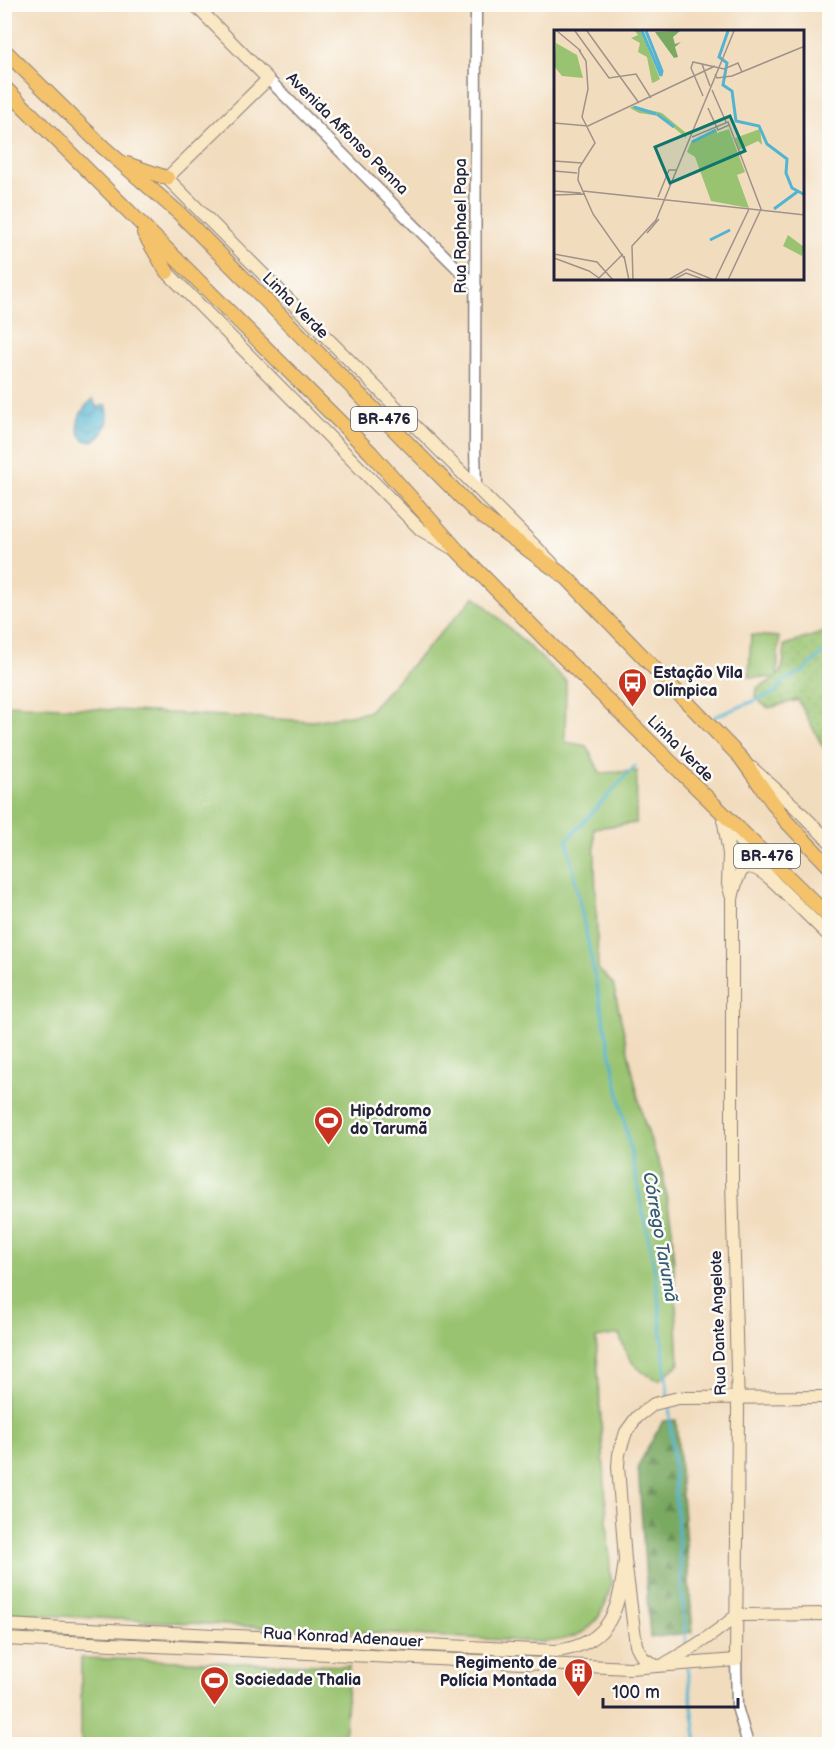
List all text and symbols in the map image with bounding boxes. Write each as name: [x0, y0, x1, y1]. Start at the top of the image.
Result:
inset map: [554, 30, 804, 280]
street label: Avenida Affonso Penna: [282, 69, 412, 199]
street label: Rua Raphael Papa: [452, 158, 471, 294]
street label: Linha Verde: [258, 269, 332, 343]
road number: BR-476: [351, 407, 417, 431]
place label: Estação Vila Olímpica: [653, 664, 743, 701]
bus stop icon: Estação Vila Olímpica: [616, 666, 648, 708]
street label: Linha Verde: [643, 712, 717, 786]
road number: BR-476: [734, 844, 800, 868]
place label: Hipódromo do Tarumã: [350, 1102, 431, 1139]
sports icon: Hipódromo do Tarumã: [313, 1104, 345, 1146]
water label: Córrego Tarumã: [638, 1170, 682, 1305]
street label: Rua Dante Angelote: [707, 1250, 731, 1396]
street label: Rua Konrad Adenauer: [262, 1624, 424, 1652]
place label: Regimento de Polícia Montada: [440, 1654, 557, 1691]
building icon: Regimento de Polícia Montada: [562, 1656, 594, 1698]
sports icon: Sociedade Thalia: [198, 1664, 230, 1706]
place label: Sociedade Thalia: [235, 1671, 361, 1690]
scale bar: [603, 1671, 738, 1709]
text: 100 m: [612, 1682, 660, 1703]

